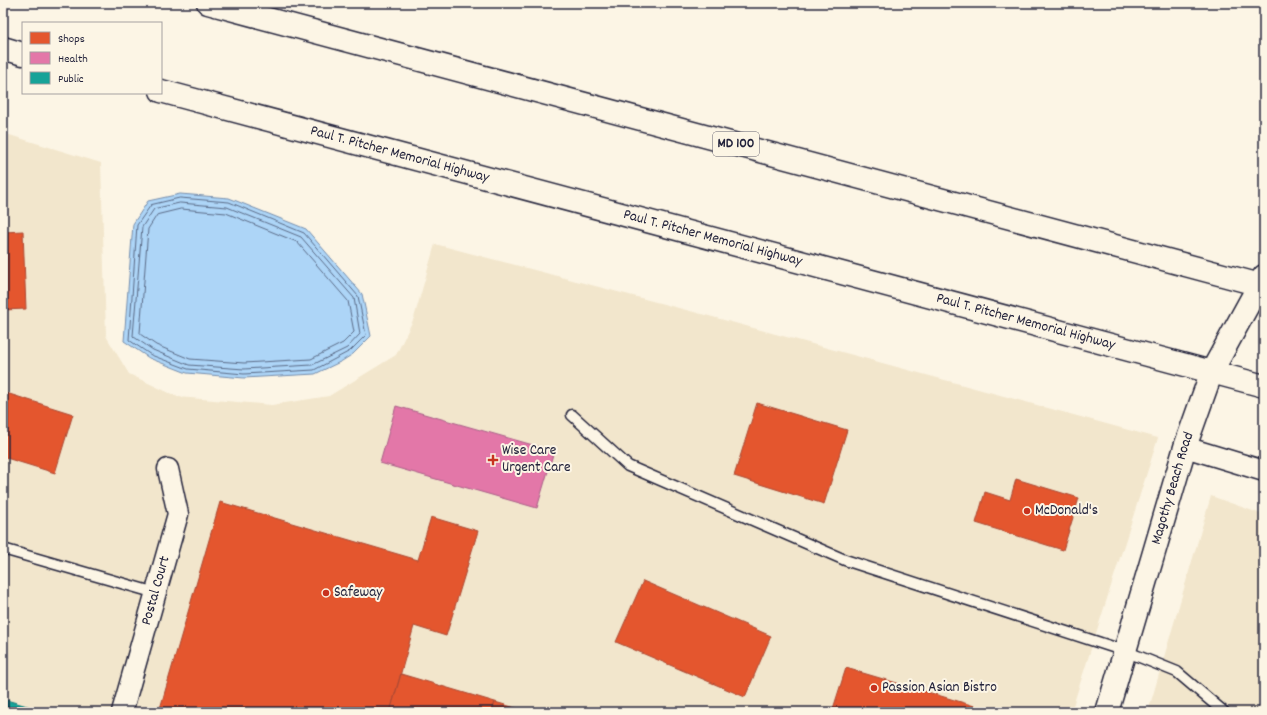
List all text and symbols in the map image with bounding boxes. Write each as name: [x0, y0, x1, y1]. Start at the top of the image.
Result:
legend: [22, 22, 162, 94]
text: Shops: [58, 31, 85, 48]
text: Health: [58, 51, 88, 68]
text: Public: [58, 71, 84, 88]
street label: Paul T. Pitcher Memorial Highway: [308, 120, 492, 190]
road number: MD 100: [713, 132, 759, 156]
street label: Paul T. Pitcher Memorial Highway: [621, 204, 805, 273]
street label: Paul T. Pitcher Memorial Highway: [934, 288, 1118, 357]
street label: Magothy Beach Road: [1146, 429, 1200, 547]
place label: Wise Care Urgent Care: [502, 440, 571, 479]
marker: Wise Care Urgent Care: [487, 454, 499, 466]
place label: McDonald's: [1035, 500, 1098, 522]
marker: McDonald's: [1022, 506, 1032, 516]
street label: Postal Court: [136, 553, 177, 628]
place label: Safeway: [334, 582, 383, 604]
marker: Safeway: [321, 588, 331, 598]
place label: Passion Asian Bistro: [882, 677, 997, 699]
marker: Passion Asian Bistro: [869, 683, 879, 693]

